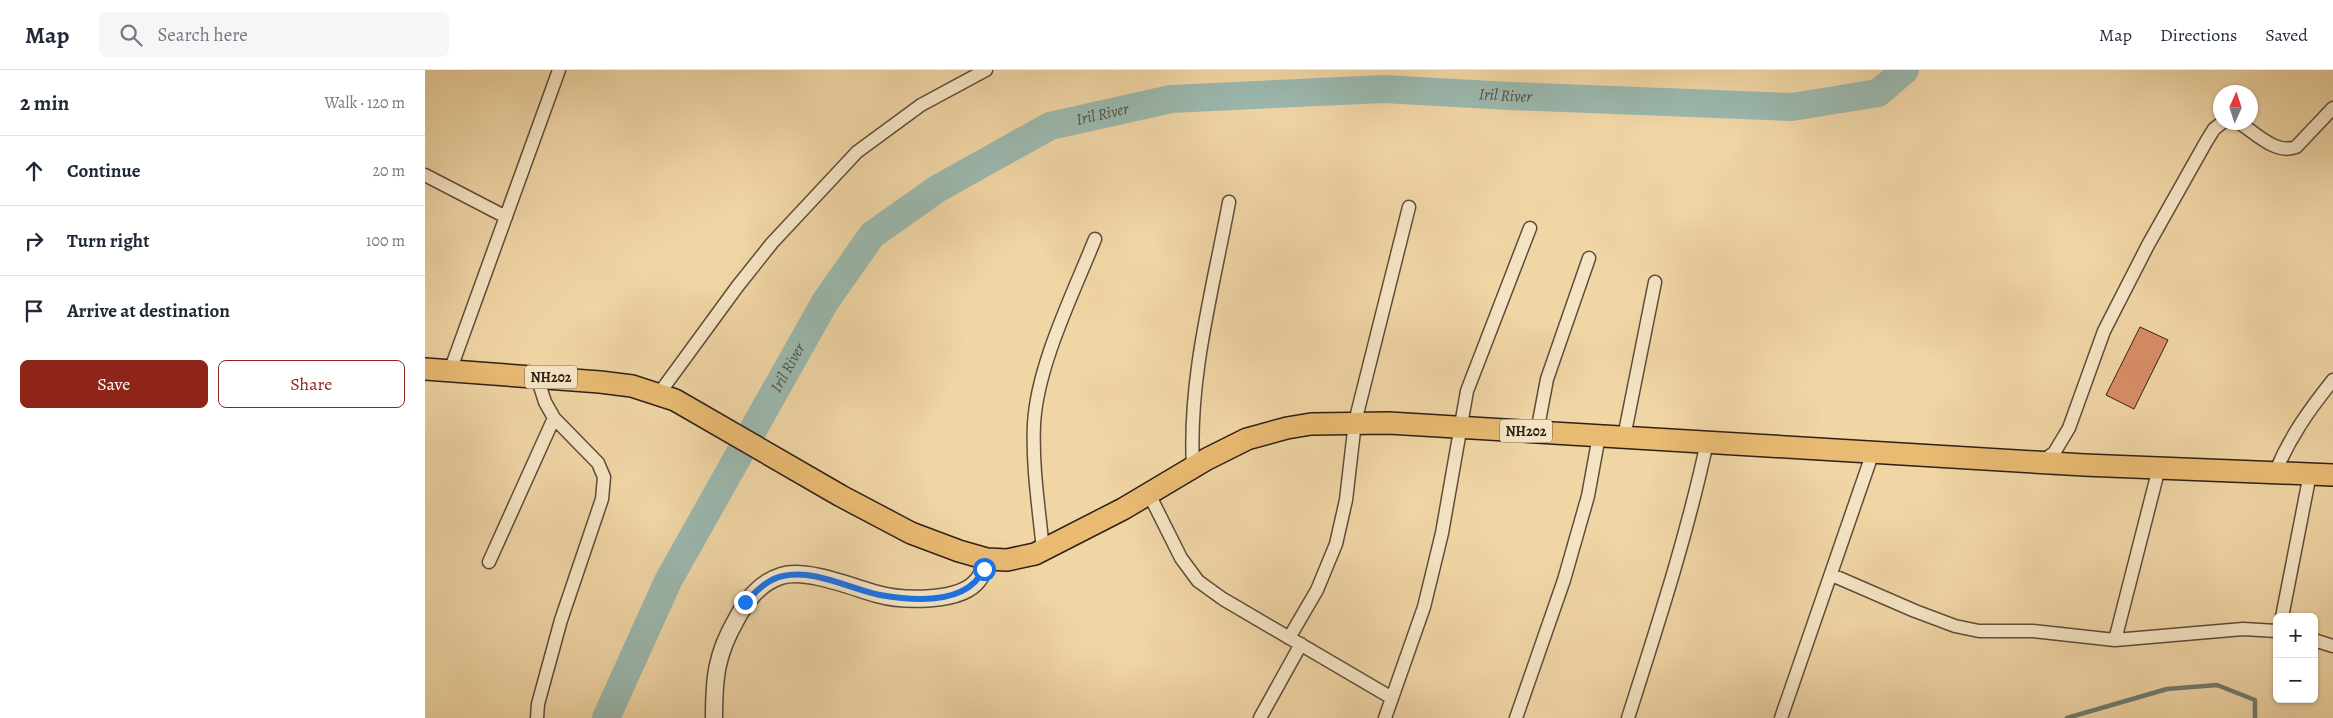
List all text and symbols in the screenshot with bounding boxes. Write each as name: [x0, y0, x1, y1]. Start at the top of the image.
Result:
search box: [99, 12, 449, 57]
text: Map: [25, 19, 69, 51]
icon: search: [117, 21, 145, 49]
text: Search here: [157, 22, 248, 48]
text: Map: [2099, 23, 2132, 47]
text: Directions: [2160, 23, 2237, 47]
text: Saved: [2265, 23, 2308, 47]
water label: Iril River: [1478, 83, 1533, 108]
north arrow: [2213, 85, 2258, 130]
text: 2 min: [20, 89, 69, 117]
text: Walk · 120 m: [324, 92, 405, 114]
water label: Iril River: [1074, 98, 1131, 131]
icon: ahead: [20, 157, 48, 185]
text: Continue: [67, 158, 141, 184]
text: 20 m: [372, 160, 405, 182]
icon: right: [20, 227, 48, 255]
text: Turn right: [67, 228, 149, 254]
text: 100 m: [366, 230, 405, 252]
icon: arrive: [20, 297, 48, 325]
text: Arrive at destination: [67, 298, 230, 324]
water label: Iril River: [765, 339, 811, 396]
button: Save: [20, 360, 208, 408]
button: Share: [218, 360, 405, 408]
road number: NH202: [525, 366, 577, 388]
road number: NH202: [1500, 420, 1552, 442]
route start: [973, 558, 996, 581]
route end: [734, 591, 757, 614]
map controls: [2273, 613, 2318, 703]
button: +: [2273, 613, 2318, 658]
button: −: [2273, 658, 2318, 703]

